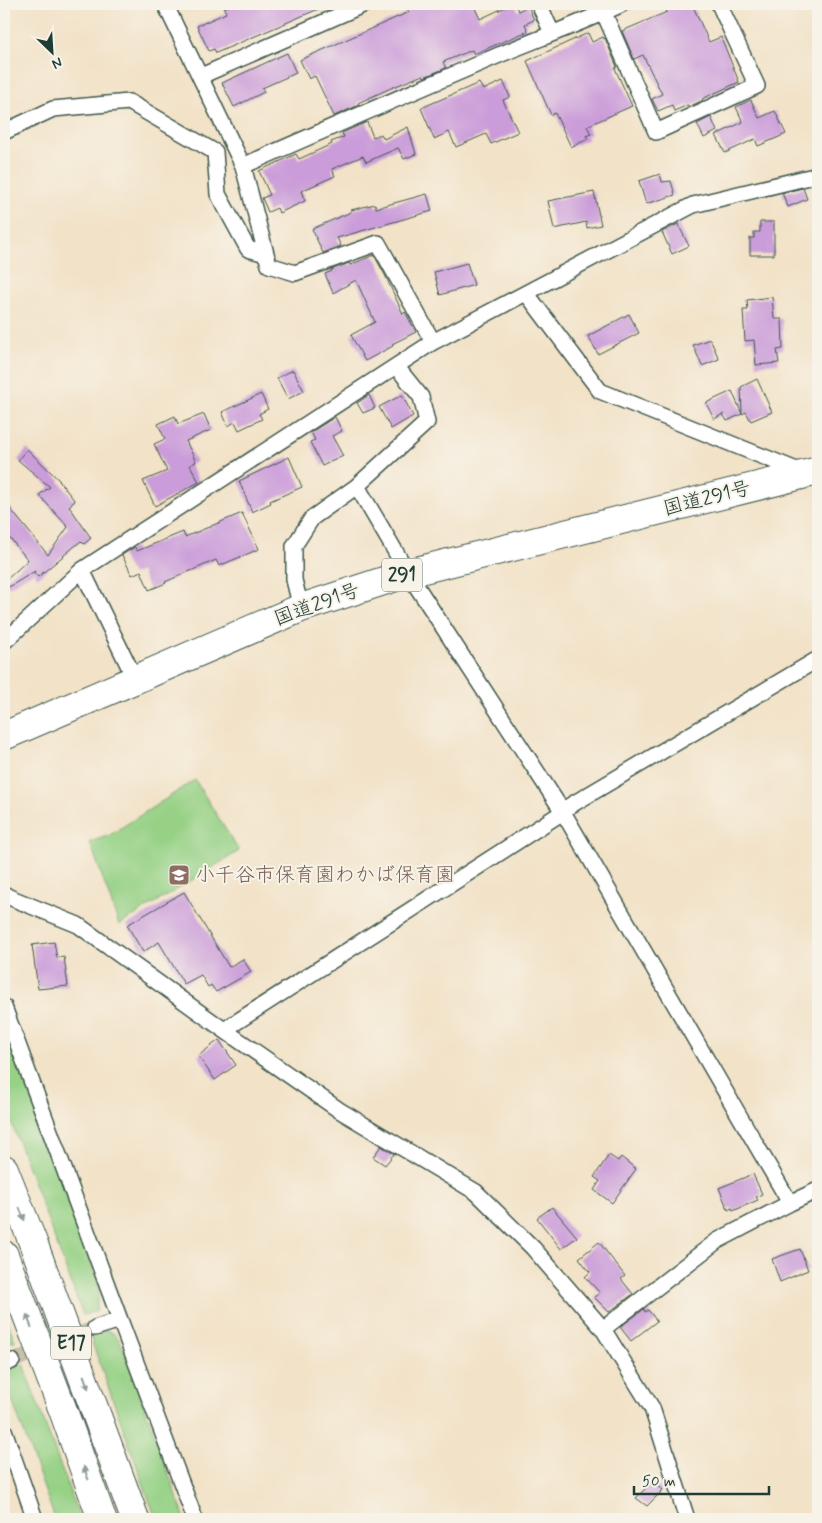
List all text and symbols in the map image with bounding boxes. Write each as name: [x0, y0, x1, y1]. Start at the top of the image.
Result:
north arrow: [28, 28, 78, 78]
text: N: [49, 53, 65, 73]
street label: 国道291号: [660, 475, 754, 523]
road number: 291: [382, 558, 422, 592]
street label: 国道291号: [270, 577, 364, 633]
place label: 小千谷市保育園わかば保育園: [195, 862, 455, 889]
school or university icon: 小千谷市保育園わかば保育園: [167, 863, 191, 887]
one-way arrow: [18, 1207, 26, 1222]
one-way arrow: [25, 1313, 33, 1328]
road number: E17: [51, 1326, 91, 1360]
one-way arrow: [82, 1375, 90, 1389]
scale bar: [634, 1463, 770, 1495]
one-way arrow: [82, 1466, 89, 1481]
text: 50 m: [642, 1472, 676, 1492]

